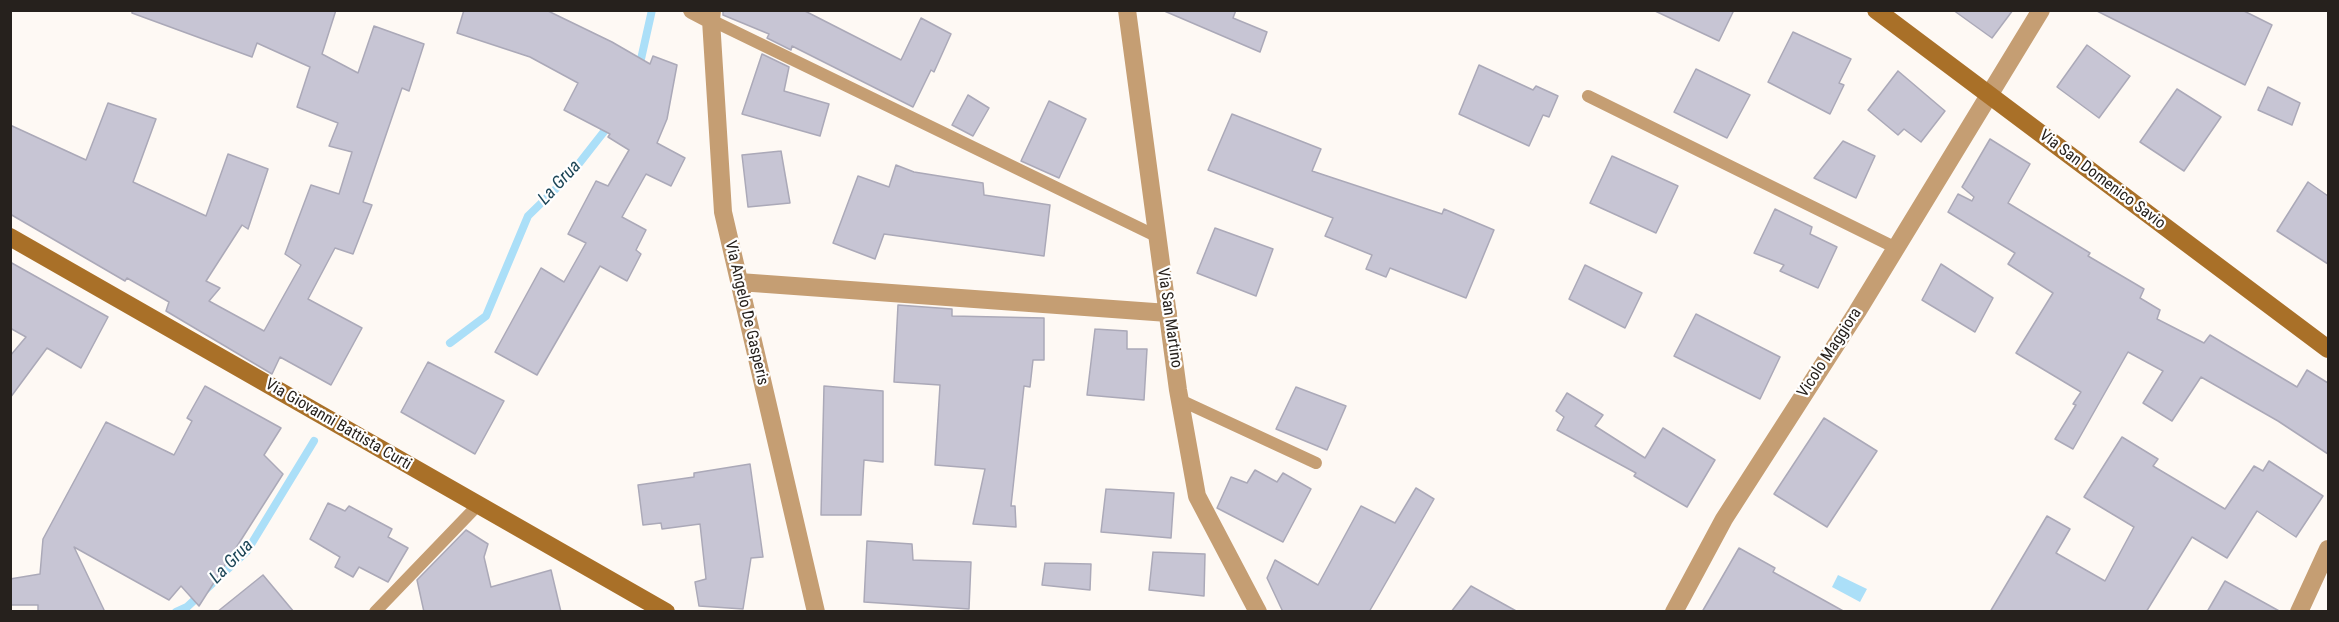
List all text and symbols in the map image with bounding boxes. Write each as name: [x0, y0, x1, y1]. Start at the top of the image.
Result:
street label: Via San Domenico Savio: [2035, 126, 2169, 234]
water label: La Grua: [534, 156, 586, 210]
street label: Via Angelo De Gasperis: [720, 239, 772, 387]
street label: Via San Martino: [1152, 267, 1186, 369]
street label: Vicolo Maggiora: [1794, 305, 1866, 401]
street label: Via Giovanni Battista Curti: [261, 375, 415, 475]
water label: La Grua: [206, 535, 258, 589]

